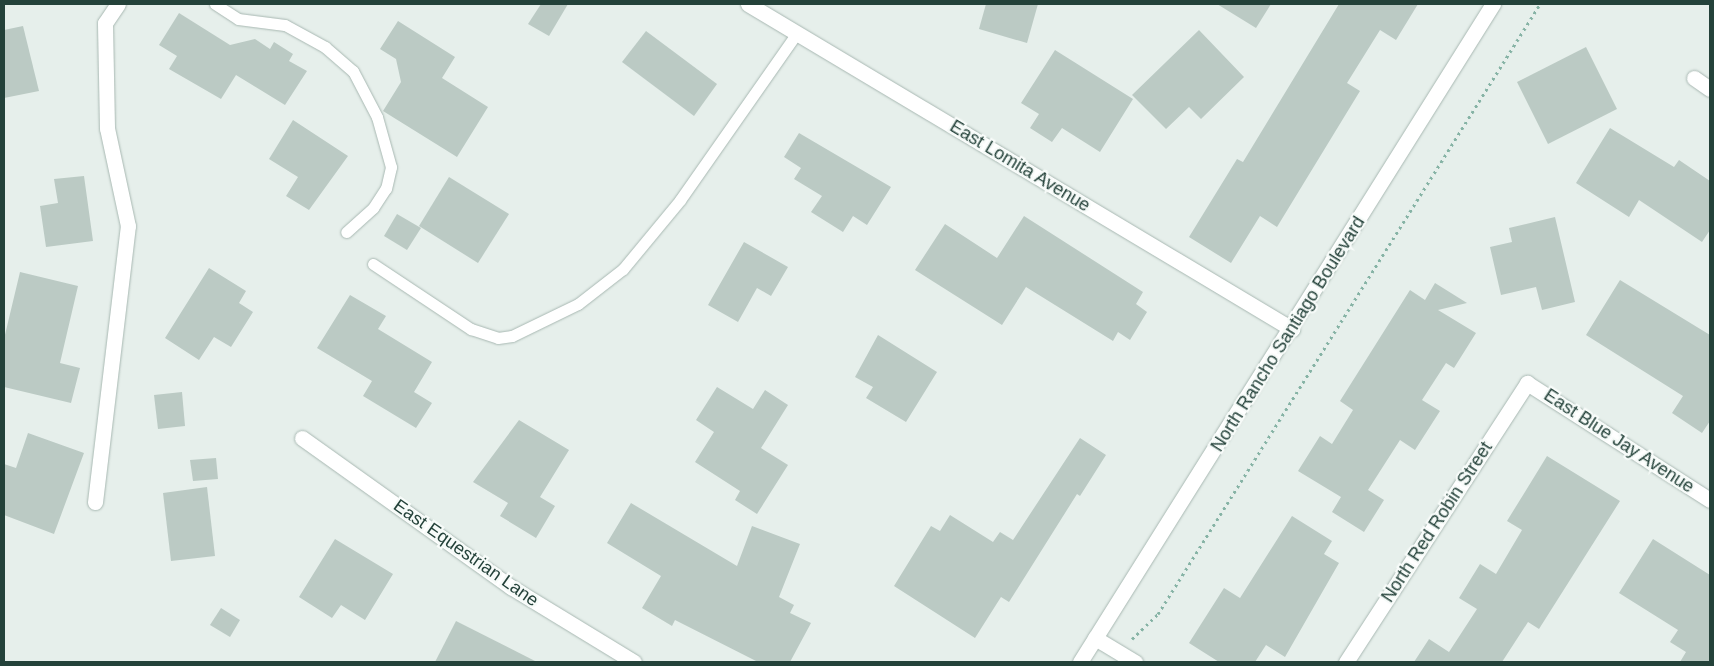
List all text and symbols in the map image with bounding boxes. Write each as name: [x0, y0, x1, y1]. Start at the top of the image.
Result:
street label: East Lomita Avenue: [946, 115, 1094, 217]
street label: North Rancho Santiago Boulevard: [1206, 212, 1370, 456]
street label: East Blue Jay Avenue: [1539, 384, 1699, 498]
street label: North Red Robin Street: [1377, 438, 1497, 606]
street label: East Equestrian Lane: [389, 495, 543, 611]

